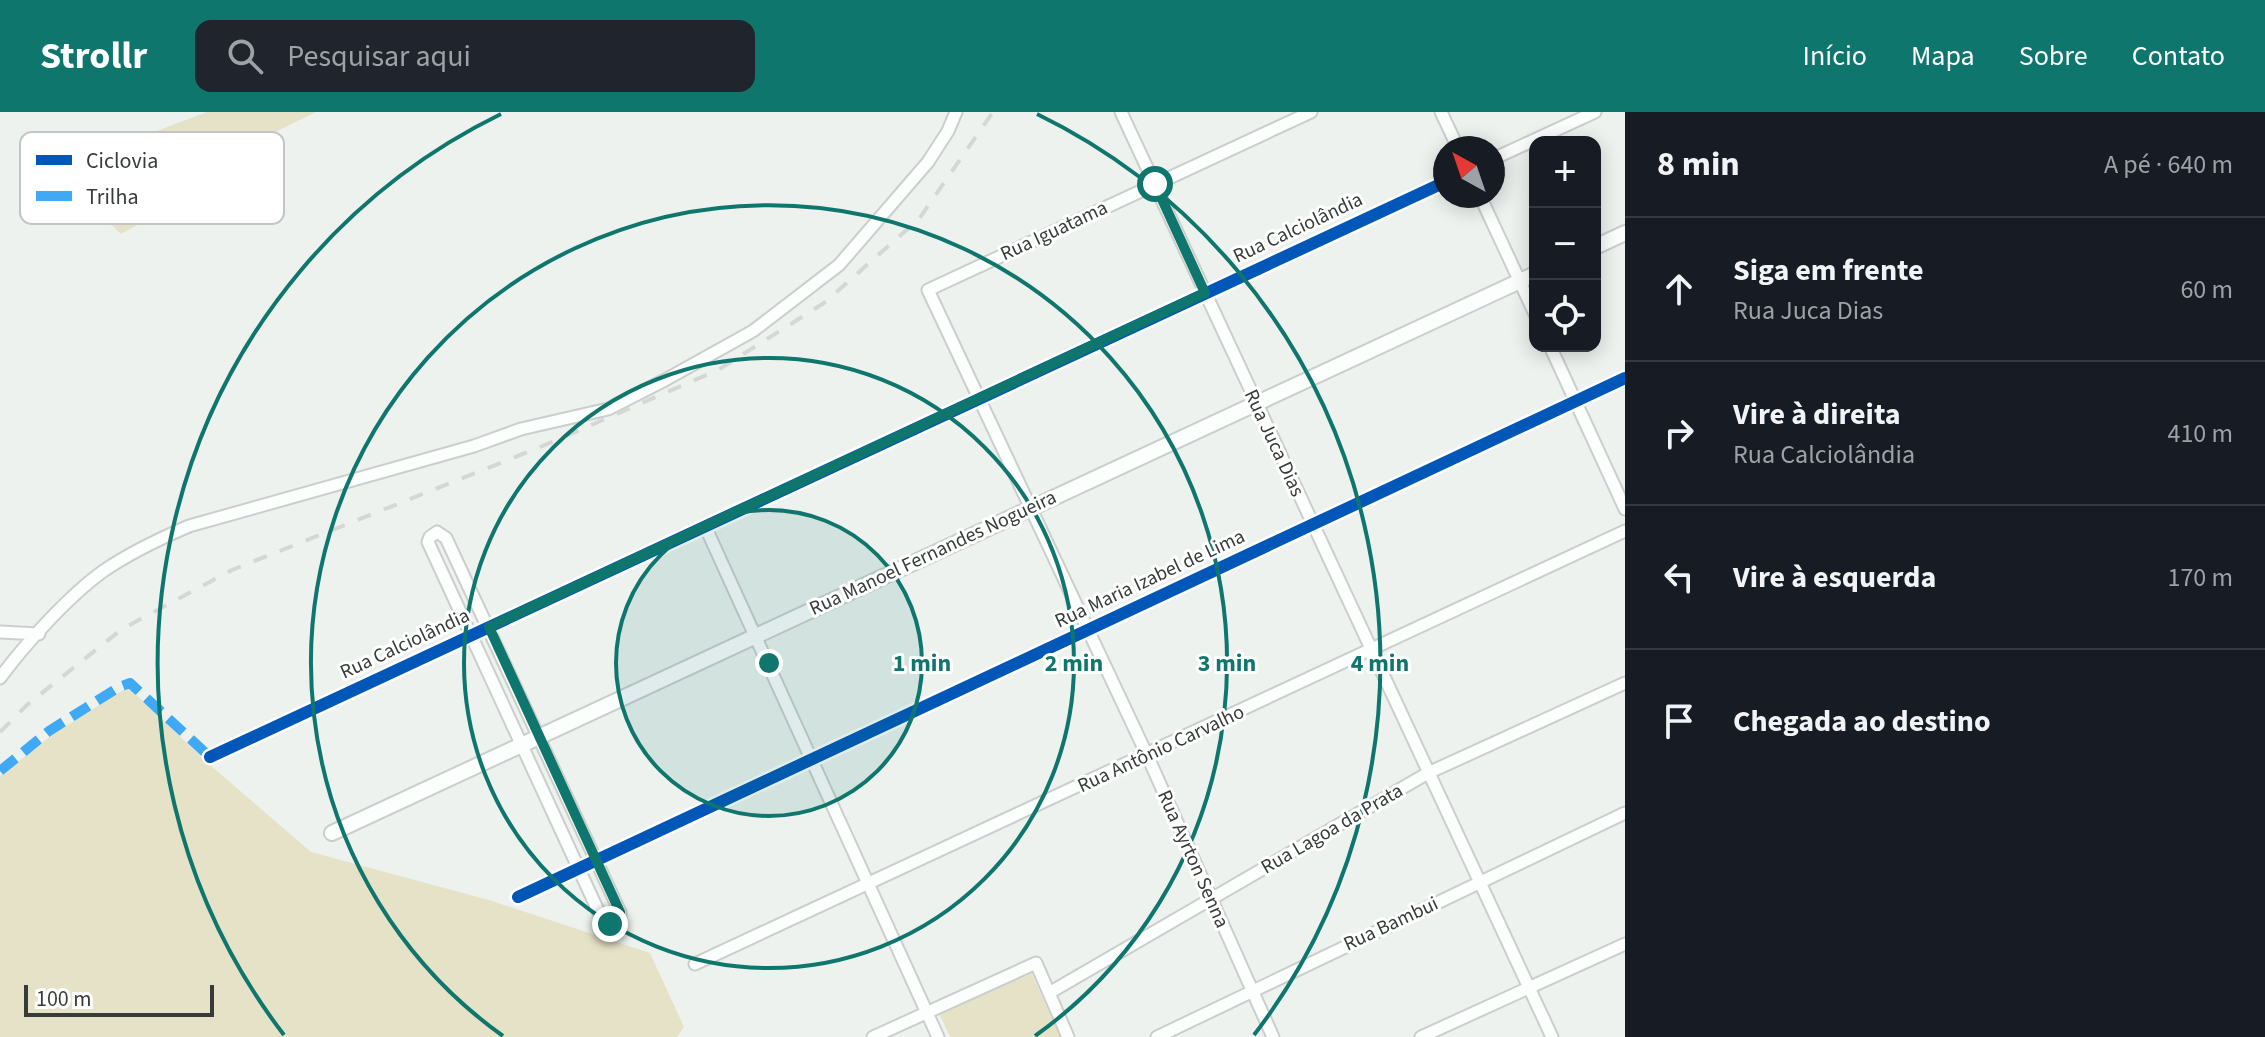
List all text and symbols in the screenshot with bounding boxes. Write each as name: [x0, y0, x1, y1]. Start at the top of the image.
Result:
search box: [195, 20, 755, 92]
text: Strollr: [40, 29, 147, 83]
icon: search: [223, 34, 267, 78]
text: Pesquisar aqui: [287, 35, 471, 78]
text: Início: [1803, 36, 1867, 76]
text: Mapa: [1911, 36, 1975, 76]
text: Sobre: [2019, 36, 2088, 76]
text: Contato: [2132, 36, 2225, 76]
legend: [20, 132, 284, 224]
north arrow: [1433, 136, 1505, 208]
map controls: [1529, 136, 1601, 352]
button: +: [1529, 136, 1601, 208]
text: 8 min: [1657, 140, 1740, 189]
text: Ciclovia: [86, 145, 158, 177]
text: A pé · 640 m: [2104, 146, 2233, 183]
route start: [1137, 166, 1173, 202]
text: Trilha: [86, 181, 139, 213]
street label: Rua Calciolândia: [1229, 186, 1367, 270]
street label: Rua Iguatama: [996, 194, 1112, 268]
button: −: [1529, 208, 1601, 280]
text: Siga em frente: [1733, 249, 1924, 292]
icon: ahead: [1657, 267, 1701, 311]
text: 60 m: [2180, 271, 2233, 308]
button: locate: [1529, 280, 1601, 352]
text: Rua Juca Dias: [1733, 292, 1883, 329]
street label: Rua Juca Dias: [1237, 385, 1311, 501]
text: Vire à direita: [1733, 393, 1901, 436]
icon: right: [1657, 411, 1701, 455]
text: 410 m: [2167, 415, 2233, 452]
text: Rua Calciolândia: [1733, 436, 1915, 473]
street label: Rua Manoel Fernandes Nogueira: [805, 483, 1061, 623]
street label: Rua Maria Izabel de Lima: [1050, 523, 1250, 635]
icon: left: [1657, 555, 1701, 599]
text: Vire à esquerda: [1733, 556, 1936, 599]
text: 170 m: [2167, 559, 2233, 596]
street label: Rua Calciolândia: [336, 602, 474, 686]
text: 1 min: [893, 646, 951, 681]
text: 2 min: [1045, 646, 1103, 681]
text: 3 min: [1198, 646, 1256, 681]
text: 4 min: [1351, 646, 1409, 681]
centre of rings: [755, 649, 783, 677]
street label: Rua Antônio Carvalho: [1073, 698, 1249, 800]
icon: arrive: [1657, 699, 1701, 743]
text: Chegada ao destino: [1733, 700, 1991, 743]
street label: Rua Lagoa da Prata: [1256, 777, 1408, 881]
street label: Rua Ayrton Senna: [1150, 786, 1236, 932]
street label: Rua Bambui: [1339, 890, 1443, 958]
route end: [592, 906, 628, 942]
scale bar: [24, 981, 214, 1017]
text: 100 m: [36, 983, 91, 1015]

